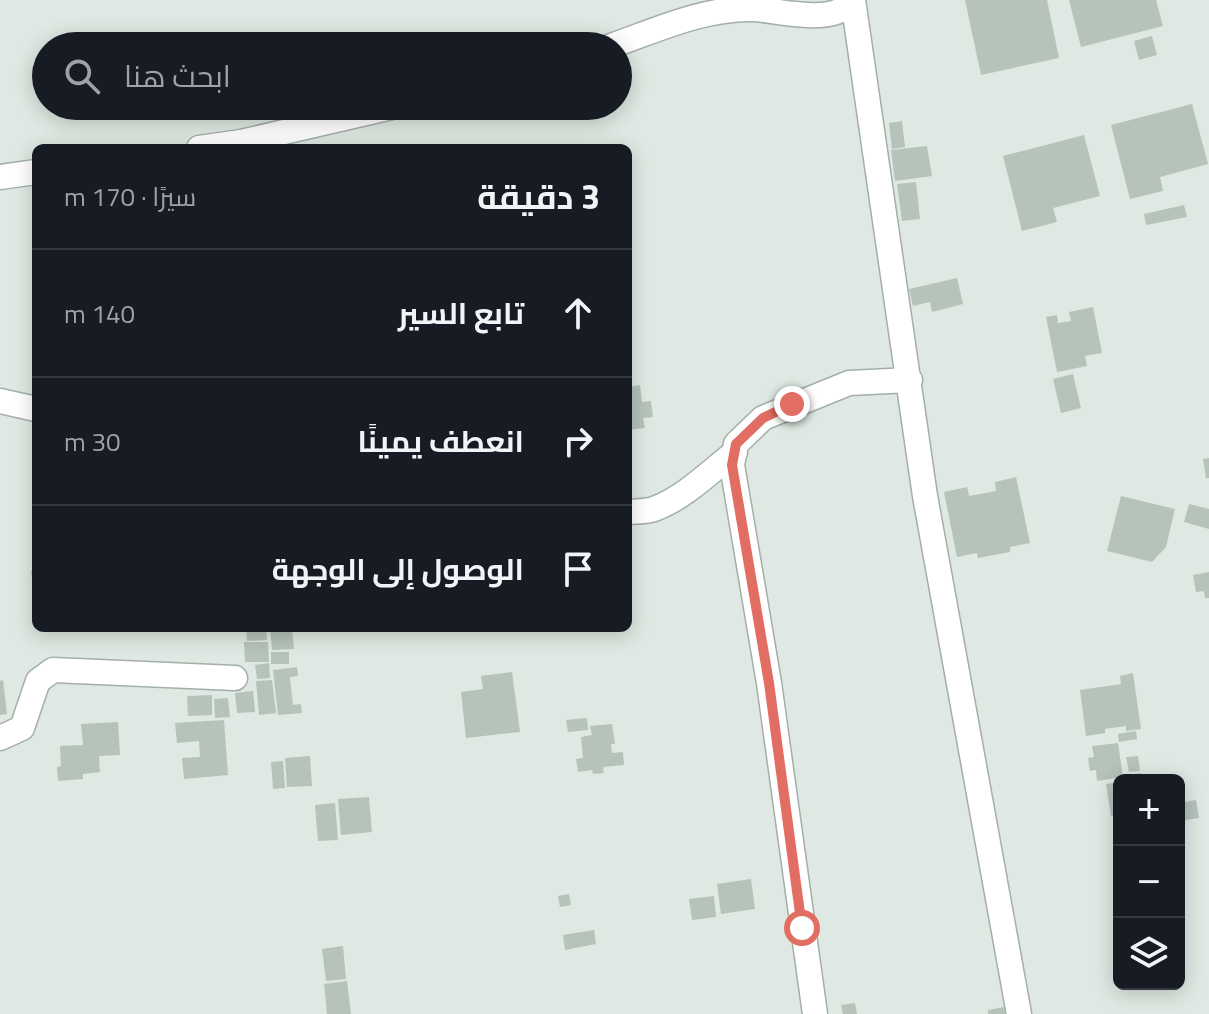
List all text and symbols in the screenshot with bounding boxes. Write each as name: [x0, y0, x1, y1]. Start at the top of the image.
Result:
search box: [32, 32, 632, 120]
text: ابحث هنا: [124, 53, 231, 99]
icon: search: [60, 54, 104, 98]
text: 3 دقيقة: [477, 170, 600, 222]
text: سيرًا · 170 m: [64, 177, 196, 216]
text: تابع السير: [398, 290, 524, 336]
icon: ahead: [556, 291, 600, 335]
text: 140 m: [64, 294, 135, 333]
route end: [774, 386, 810, 422]
text: انعطف يمينًا: [357, 418, 524, 464]
icon: right: [556, 419, 600, 463]
text: 30 m: [64, 422, 121, 461]
text: الوصول إلى الوجهة: [272, 546, 524, 592]
icon: arrive: [556, 547, 600, 591]
map controls: [1113, 774, 1185, 990]
button: +: [1113, 774, 1185, 846]
button: −: [1113, 846, 1185, 918]
route start: [784, 910, 820, 946]
button: layers: [1113, 918, 1185, 990]

